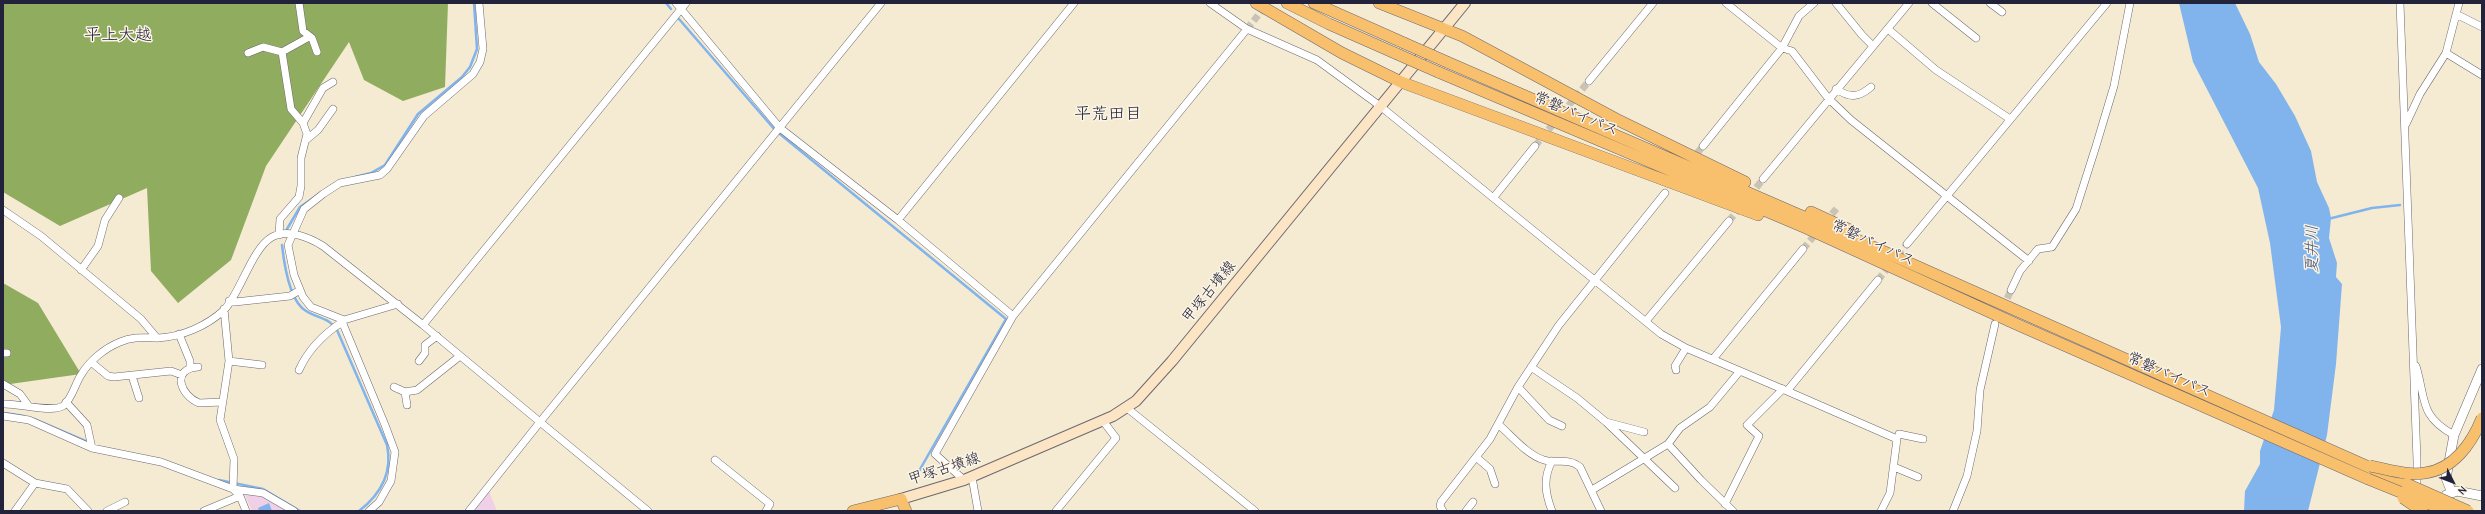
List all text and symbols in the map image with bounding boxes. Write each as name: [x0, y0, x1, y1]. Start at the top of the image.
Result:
district label: 平上大越: [84, 25, 152, 45]
street label: 常磐バイパス: [1531, 88, 1621, 140]
district label: 平荒田目: [1074, 104, 1142, 124]
street label: 常磐バイパス: [1828, 216, 1918, 270]
water label: 夏井川: [2302, 225, 2322, 273]
street label: 甲塚古墳線: [1178, 257, 1240, 327]
street label: 常磐バイパス: [2124, 348, 2214, 402]
street label: 甲塚古墳線: [906, 449, 982, 489]
north arrow: [2433, 462, 2473, 502]
text: N: [2455, 483, 2470, 497]

